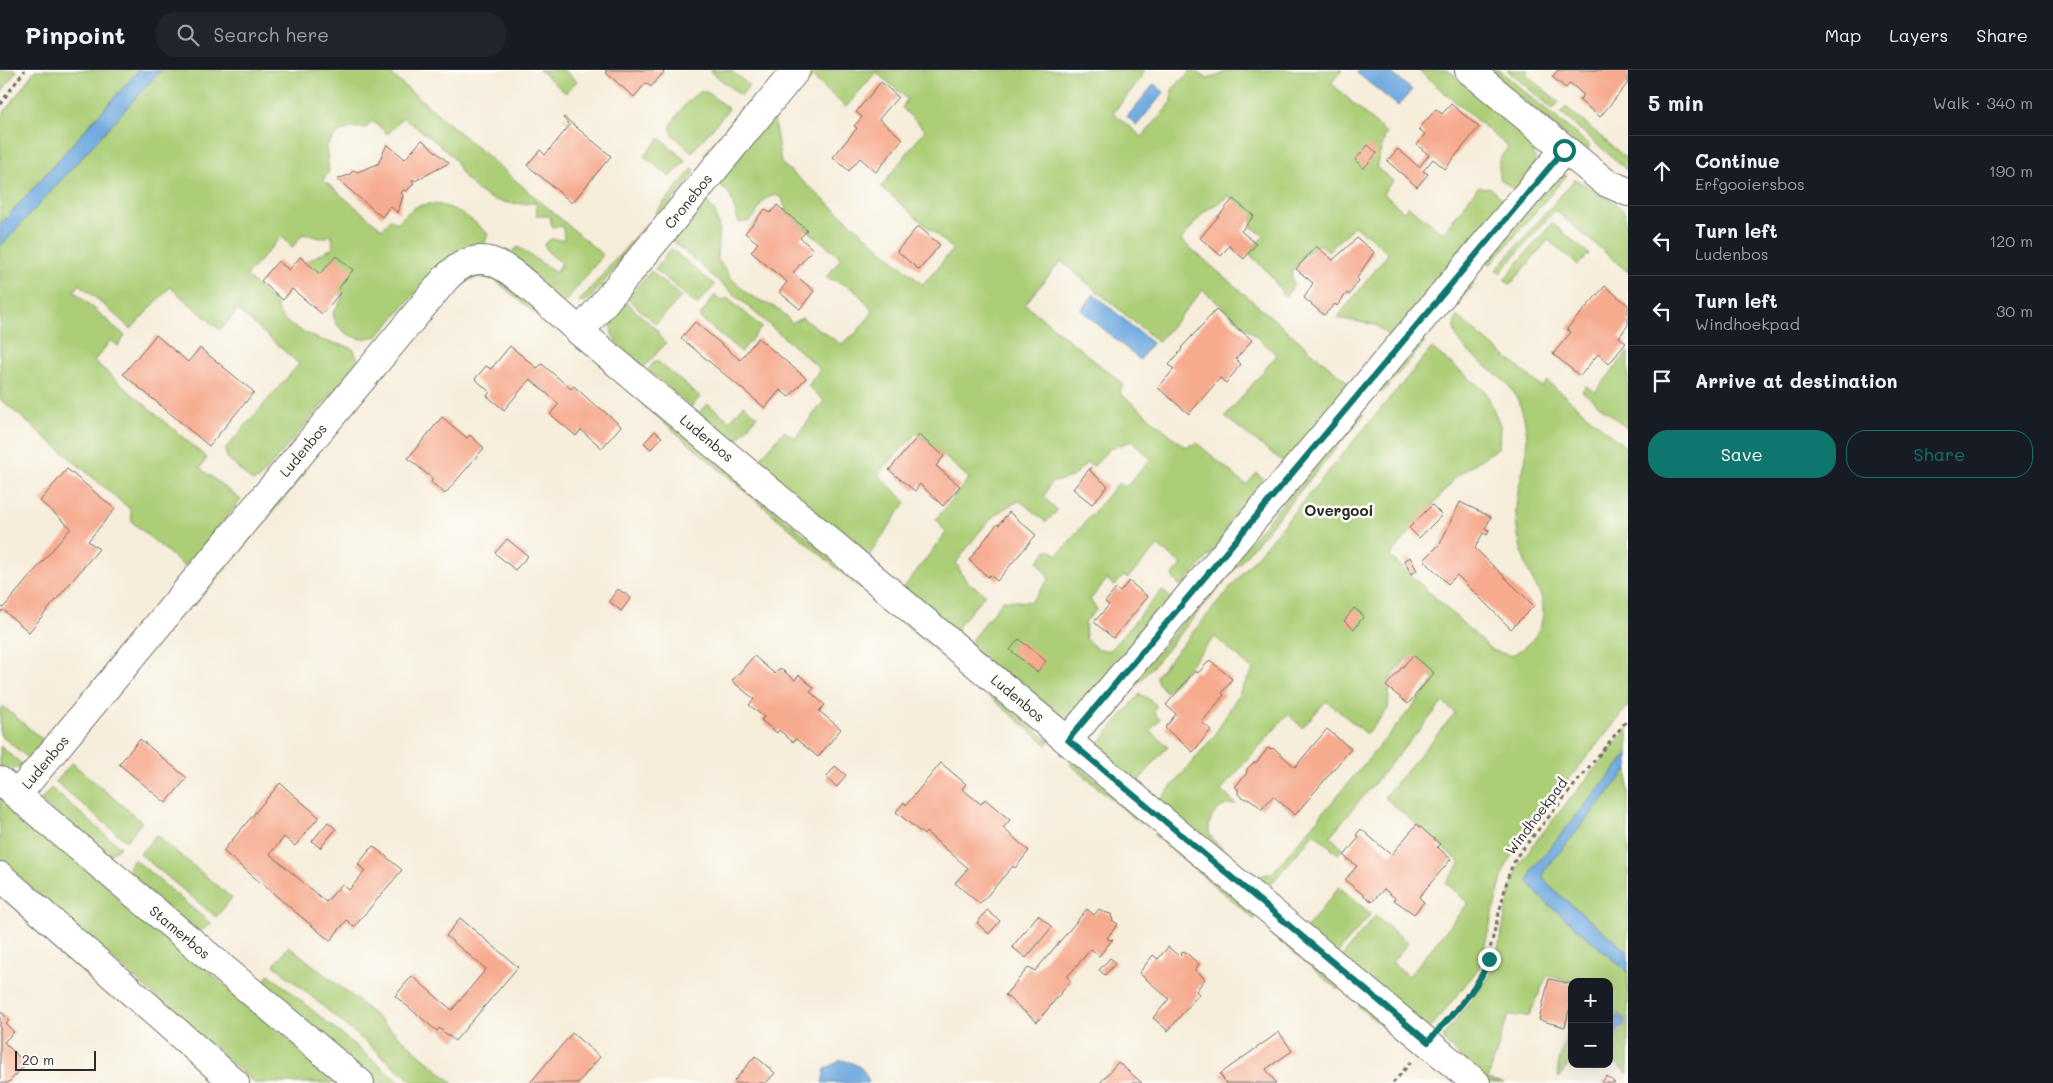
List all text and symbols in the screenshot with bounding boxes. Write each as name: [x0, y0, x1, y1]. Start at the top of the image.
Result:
search box: [156, 12, 506, 57]
text: Pinpoint: [25, 19, 126, 50]
icon: search: [174, 21, 202, 49]
text: Search here: [214, 22, 329, 47]
text: Map: [1825, 23, 1861, 47]
text: Layers: [1889, 23, 1948, 47]
text: Share: [1976, 23, 2028, 47]
text: 5 min: [1648, 89, 1704, 116]
text: Walk · 340 m: [1933, 92, 2033, 113]
route start: [1553, 139, 1576, 162]
text: Continue: [1695, 148, 1780, 173]
icon: ahead: [1648, 157, 1676, 185]
text: 190 m: [1989, 160, 2033, 181]
street label: Cronebos: [660, 169, 716, 233]
text: Erfgooiersbos: [1695, 173, 1805, 194]
text: Turn left: [1695, 218, 1778, 243]
icon: left: [1648, 227, 1676, 255]
text: 120 m: [1989, 230, 2033, 251]
text: Ludenbos: [1695, 243, 1769, 264]
text: Turn left: [1695, 288, 1778, 313]
icon: left: [1648, 297, 1676, 325]
text: 30 m: [1996, 300, 2033, 321]
text: Windhoekpad: [1695, 313, 1800, 334]
icon: arrive: [1648, 367, 1676, 395]
text: Arrive at destination: [1695, 368, 1898, 393]
street label: Ludenbos: [676, 410, 738, 466]
street label: Ludenbos: [275, 419, 331, 481]
button: Save: [1648, 430, 1836, 478]
button: Share: [1846, 430, 2033, 478]
district label: Overgooi: [1304, 500, 1374, 520]
street label: Ludenbos: [987, 670, 1049, 726]
street label: Ludenbos: [17, 731, 73, 793]
street label: Windhoekpad: [1501, 774, 1571, 858]
street label: Stamerbos: [146, 901, 214, 963]
route end: [1478, 948, 1501, 971]
map controls: [1568, 978, 1613, 1068]
button: +: [1568, 978, 1613, 1023]
button: −: [1568, 1023, 1613, 1068]
scale bar: [15, 1048, 96, 1071]
text: 20 m: [22, 1050, 54, 1069]

